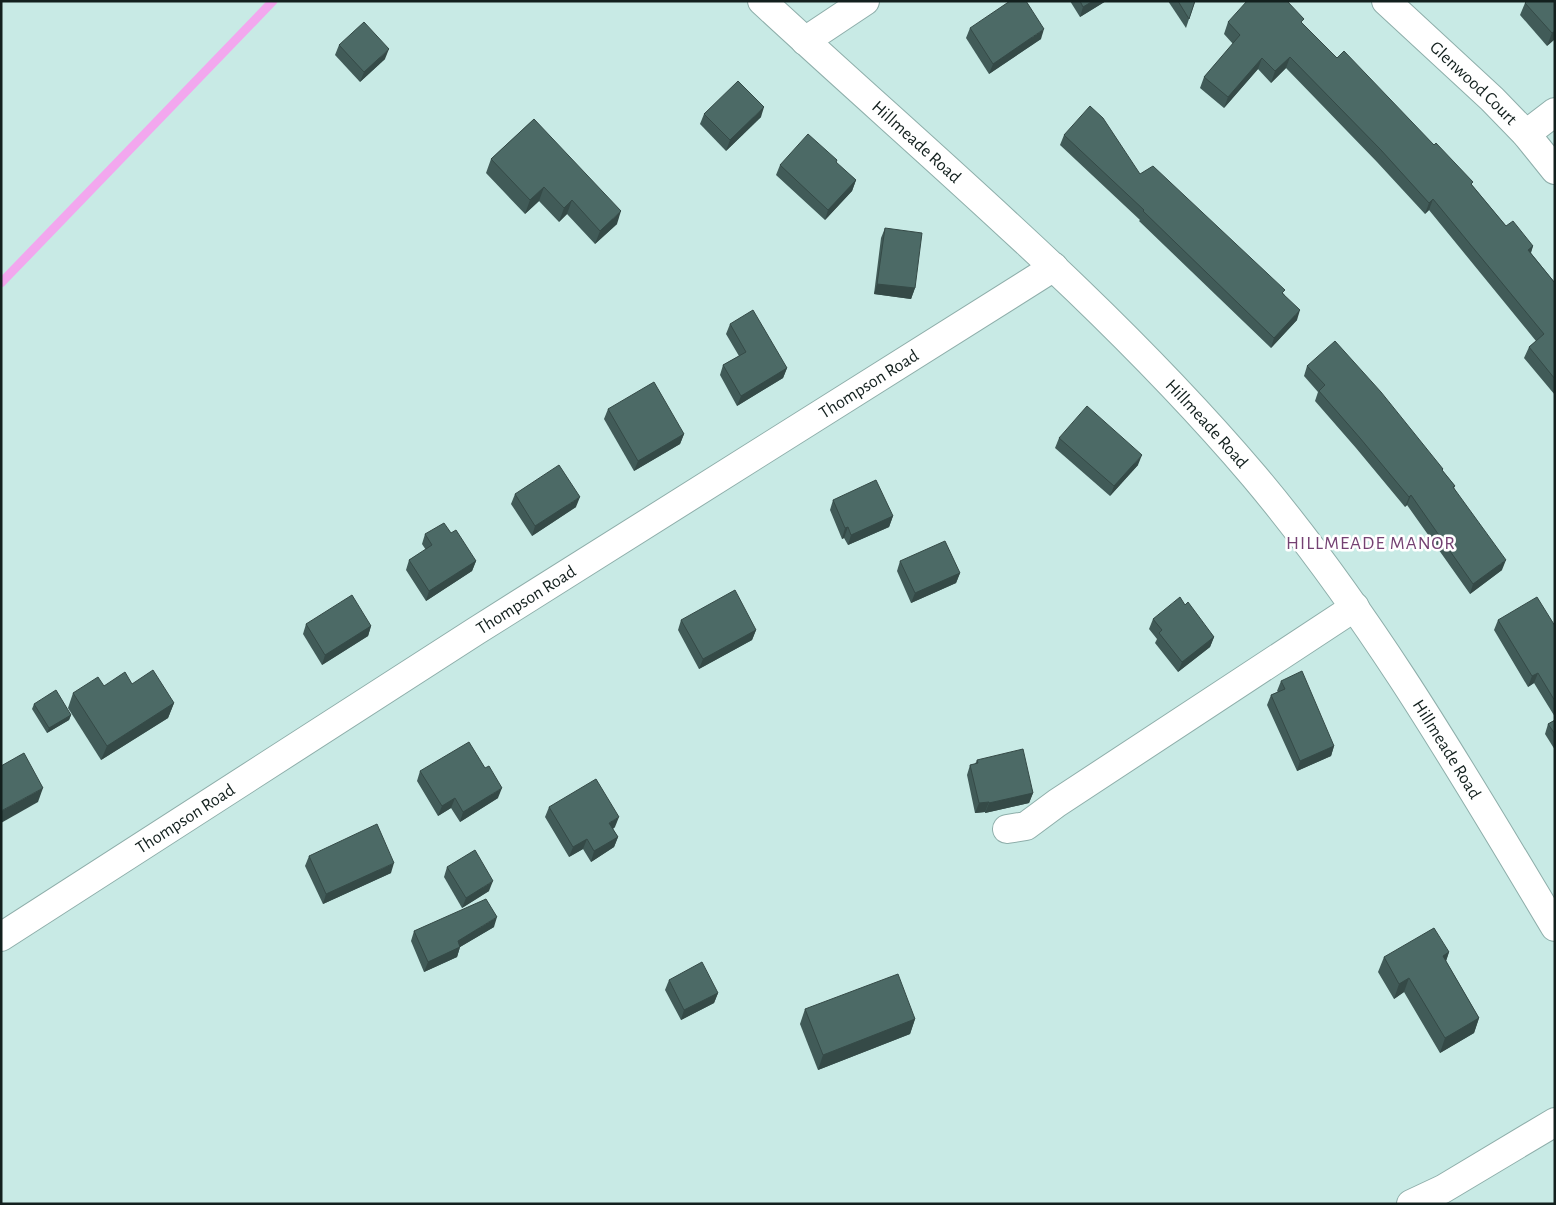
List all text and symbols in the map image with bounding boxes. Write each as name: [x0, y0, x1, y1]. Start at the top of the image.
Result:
street label: Glenwood Court: [1426, 38, 1520, 129]
street label: Hillmeade Road: [868, 98, 964, 187]
street label: Thompson Road: [816, 347, 922, 423]
street label: Hillmeade Road: [1162, 376, 1251, 472]
district label: HILLMEADE MANOR: [1286, 534, 1456, 553]
street label: Thompson Road: [474, 563, 579, 638]
street label: Hillmeade Road: [1409, 697, 1484, 802]
street label: Thompson Road: [133, 781, 238, 858]

